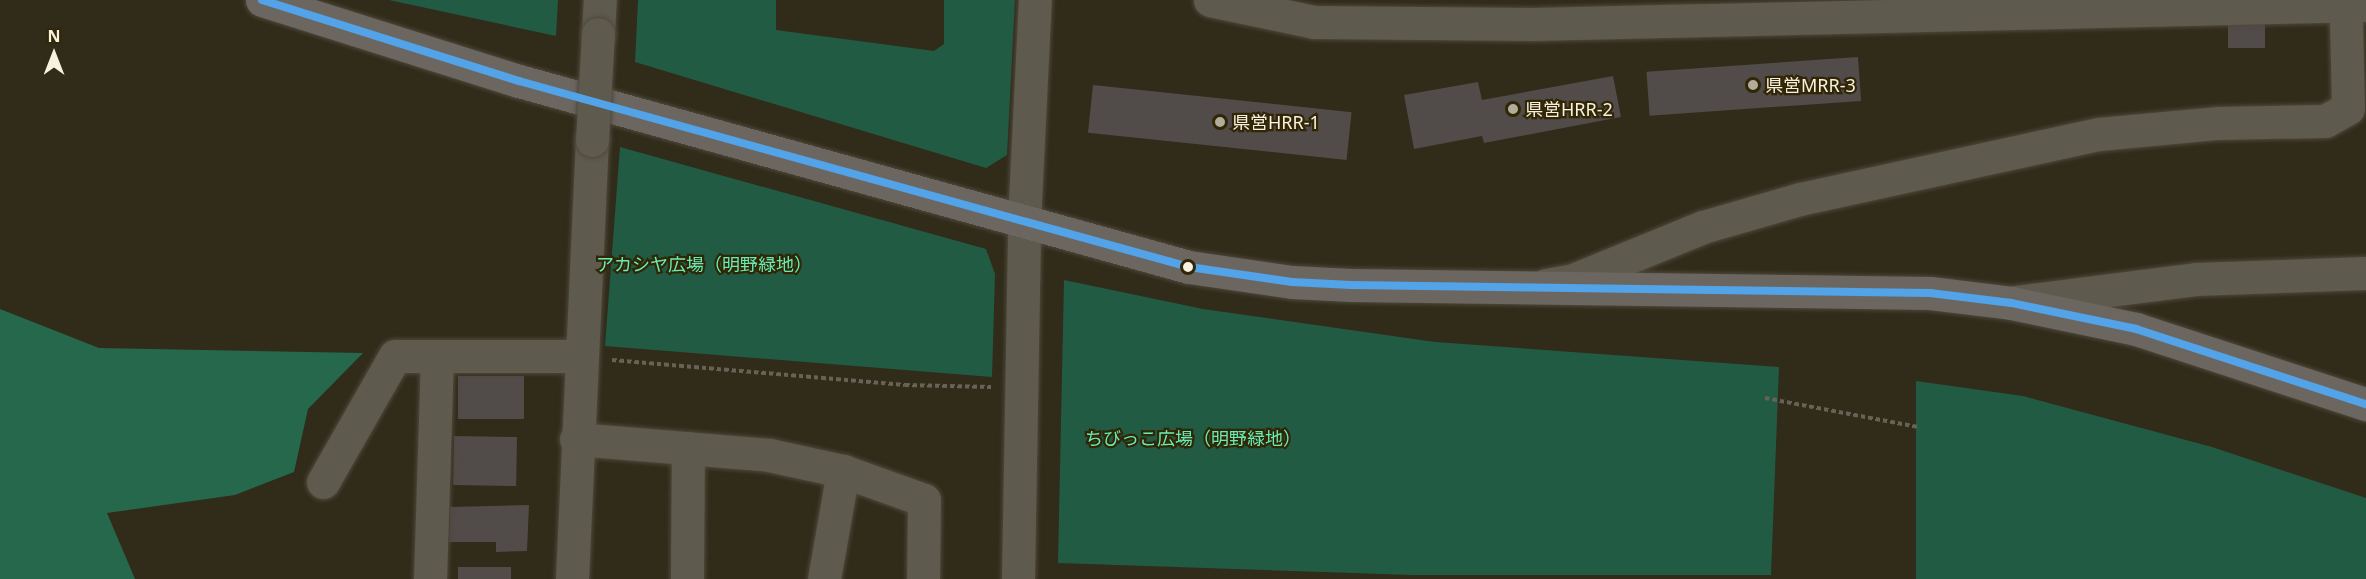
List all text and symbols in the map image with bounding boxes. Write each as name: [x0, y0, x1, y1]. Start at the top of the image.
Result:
north arrow: [24, 24, 84, 84]
text: N: [47, 25, 61, 47]
place label: 県営MRR-3: [1765, 74, 1856, 96]
marker: 県営MRR-3: [1746, 78, 1760, 92]
place label: 県営HRR-2: [1525, 98, 1613, 120]
marker: 県営HRR-2: [1506, 102, 1520, 116]
place label: 県営HRR-1: [1232, 111, 1320, 133]
marker: 県営HRR-1: [1213, 115, 1227, 129]
park label: アカシヤ広場（明野緑地）: [596, 253, 812, 275]
unlabelled marker: [1182, 261, 1194, 273]
park label: ちびっこ広場（明野緑地）: [1085, 427, 1301, 449]

